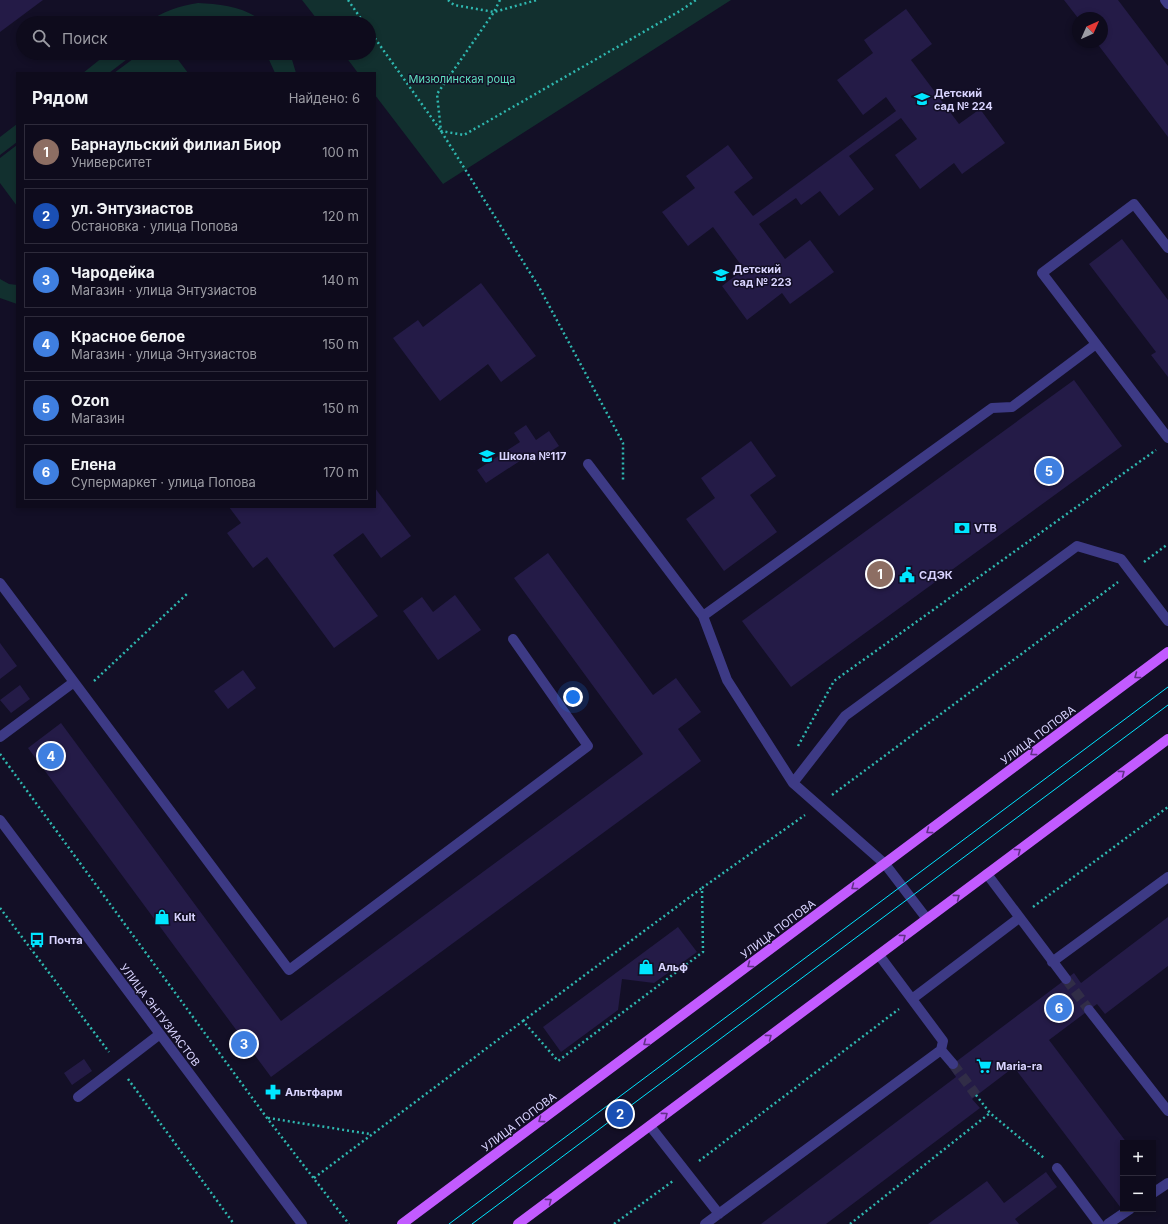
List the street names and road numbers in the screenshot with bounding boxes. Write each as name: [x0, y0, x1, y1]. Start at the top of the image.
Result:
street label: УЛИЦА ПОПОВА: [998, 702, 1078, 768]
street label: УЛИЦА ПОПОВА: [738, 896, 818, 962]
street label: УЛИЦА ЭНТУЗИАСТОВ: [117, 961, 203, 1069]
street label: УЛИЦА ПОПОВА: [479, 1089, 559, 1155]

